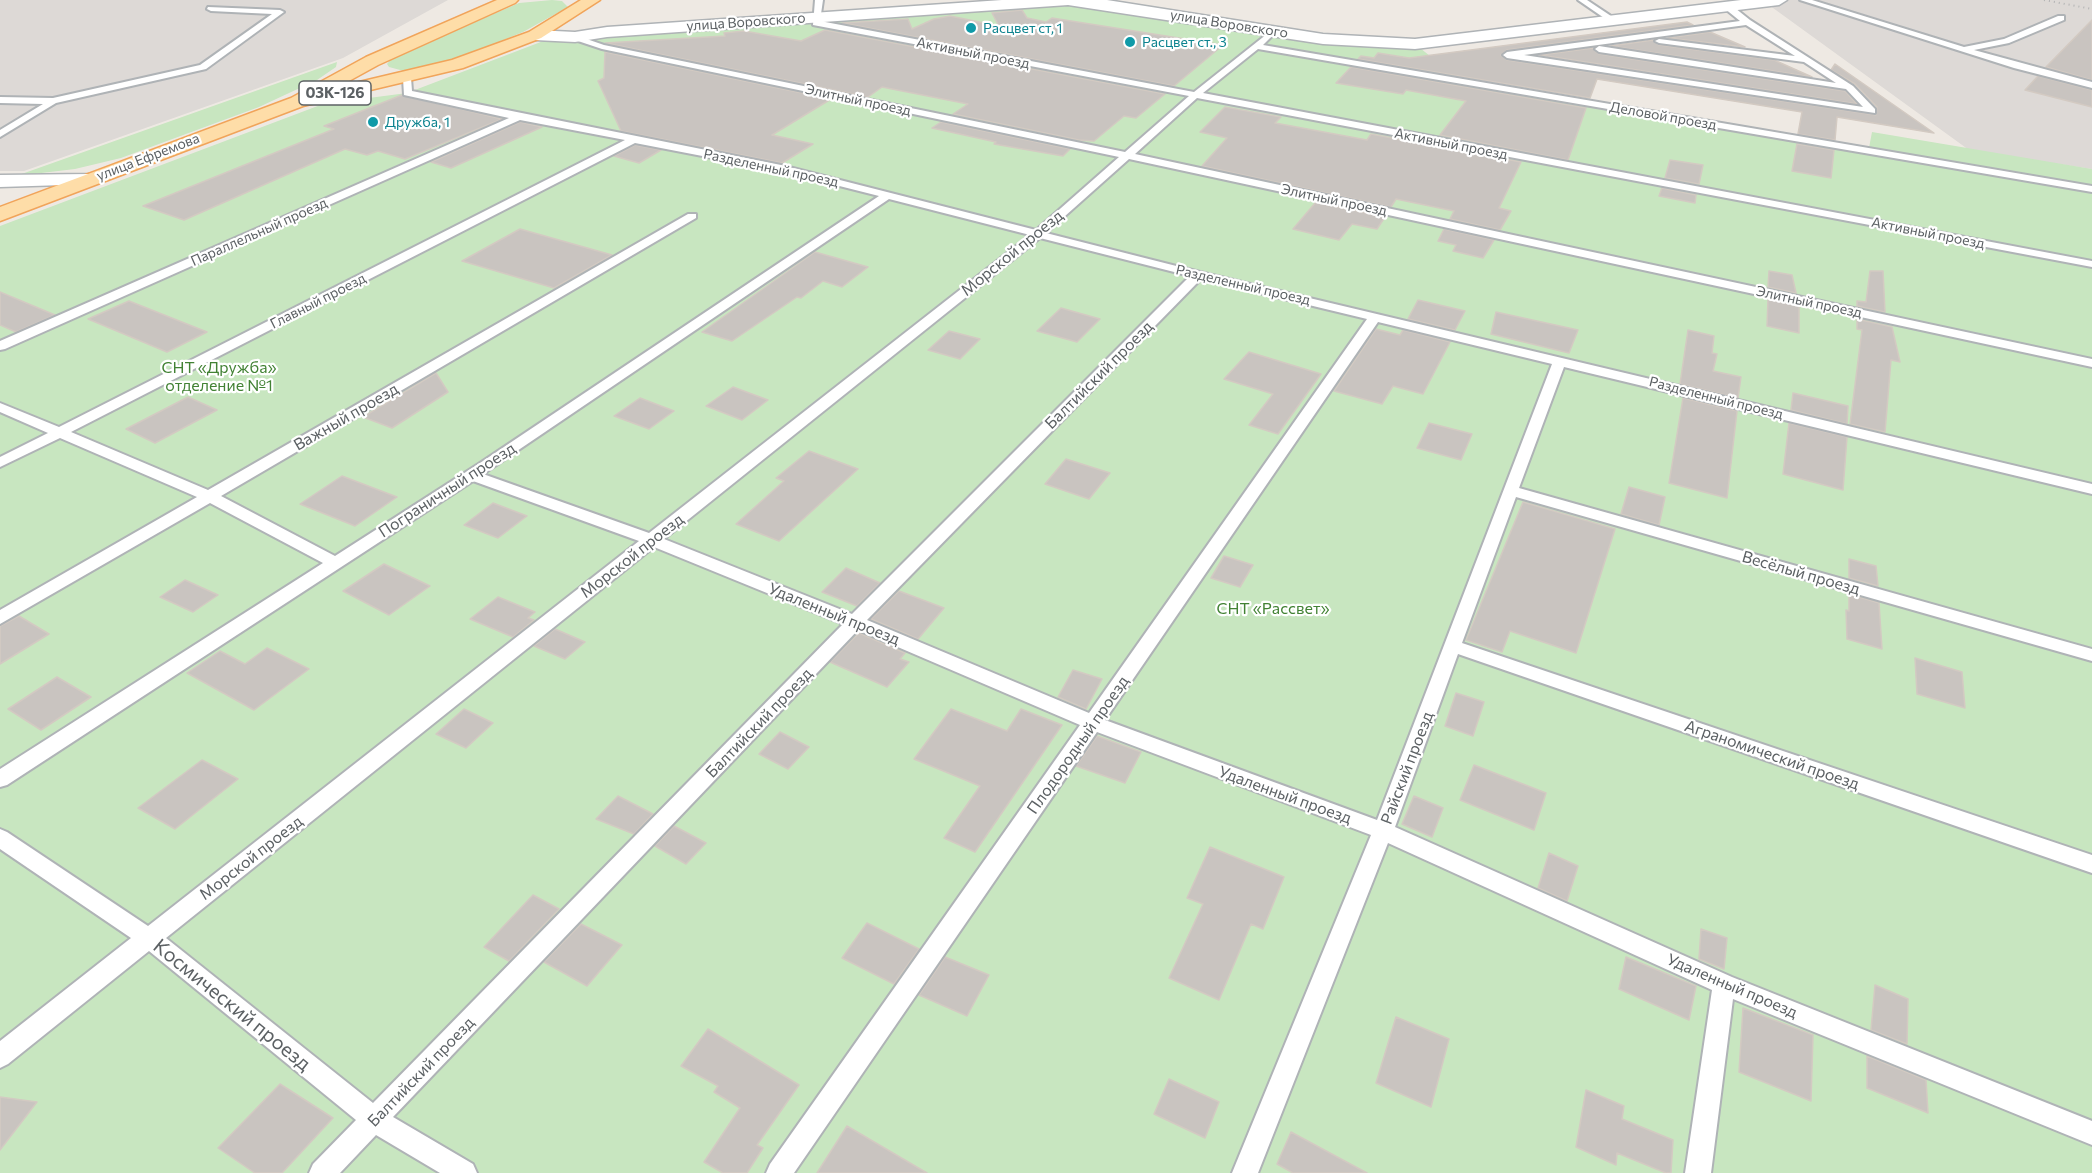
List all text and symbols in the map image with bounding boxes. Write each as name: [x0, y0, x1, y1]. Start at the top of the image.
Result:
street label: улица Воровского: [1169, 6, 1289, 42]
street label: улица Воровского: [686, 9, 806, 35]
place label: Расцвет ст, 1: [983, 20, 1063, 36]
marker: Расцвет ст, 1: [964, 21, 978, 35]
street label: Активный проезд: [915, 34, 1031, 72]
place label: Расцвет ст., 3: [1142, 34, 1227, 50]
marker: Расцвет ст., 3: [1123, 35, 1137, 49]
road number: 03К-126: [299, 81, 371, 105]
street label: Элитный проезд: [804, 81, 912, 119]
street label: Деловой проезд: [1608, 98, 1718, 134]
place label: Дружба, 1: [385, 114, 450, 130]
marker: Дружба, 1: [366, 115, 380, 129]
street label: Активный проезд: [1393, 125, 1509, 163]
street label: улица Ефремова: [94, 130, 202, 184]
street label: Разделенный проезд: [702, 145, 840, 191]
street label: Элитный проезд: [1280, 181, 1388, 219]
street label: Параллельный проезд: [188, 194, 330, 270]
street label: Морской проезд: [957, 206, 1067, 300]
street label: Активный проезд: [1870, 214, 1986, 252]
street label: Разделенный проезд: [1174, 261, 1312, 309]
street label: Главный проезд: [267, 270, 369, 332]
street label: Элитный проезд: [1755, 283, 1863, 321]
street label: Балтийский проезд: [1041, 317, 1157, 433]
park label: СНТ «Дружба» отделение №1: [161, 358, 277, 396]
street label: Разделенный проезд: [1647, 373, 1785, 423]
street label: Важный проезд: [290, 379, 402, 455]
street label: Пограничный проезд: [375, 439, 519, 541]
street label: Морской проезд: [577, 510, 687, 602]
street label: Весёлый проезд: [1740, 547, 1862, 599]
street label: Удаленный проезд: [765, 579, 903, 649]
park label: СНТ «Рассвет»: [1216, 599, 1330, 619]
street label: Балтийский проезд: [702, 664, 816, 782]
street label: Плодородный проезд: [1023, 672, 1133, 818]
street label: Райский проезд: [1377, 709, 1437, 827]
street label: Аграномический проезд: [1682, 716, 1862, 794]
street label: Удаленный проезд: [1216, 762, 1354, 828]
street label: Морской проезд: [196, 812, 306, 904]
street label: Космический проезд: [148, 934, 316, 1076]
street label: Удаленный проезд: [1664, 950, 1800, 1022]
street label: Балтийский проезд: [364, 1013, 478, 1131]

